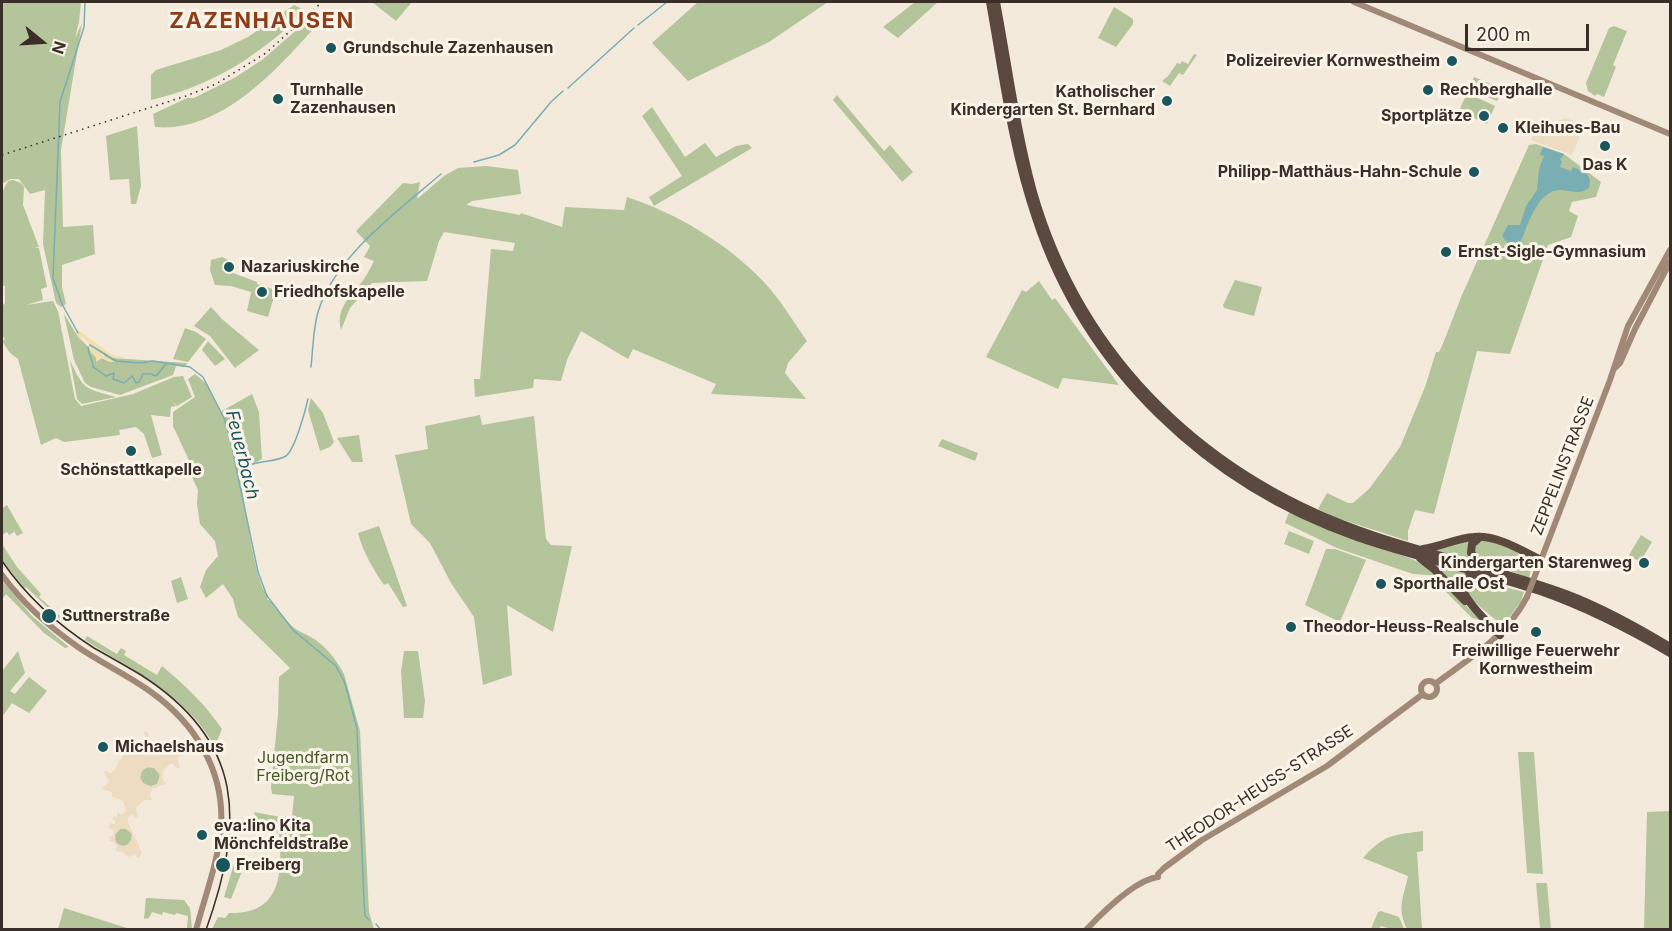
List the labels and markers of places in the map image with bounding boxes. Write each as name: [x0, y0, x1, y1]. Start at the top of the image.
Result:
place label: Grundschule Zazenhausen: [343, 38, 553, 58]
marker: Grundschule Zazenhausen: [324, 41, 338, 55]
place label: Polizeirevier Kornwestheim: [1226, 51, 1440, 71]
marker: Polizeirevier Kornwestheim: [1445, 54, 1459, 68]
place label: Turnhalle Zazenhausen: [290, 80, 396, 118]
place label: Rechberghalle: [1440, 80, 1553, 100]
place label: Katholischer Kindergarten St. Bernhard: [950, 82, 1155, 120]
marker: Rechberghalle: [1421, 83, 1435, 97]
marker: Turnhalle Zazenhausen: [271, 92, 285, 106]
marker: Katholischer Kindergarten St. Bernhard: [1160, 94, 1174, 108]
place label: Sportplätze: [1381, 106, 1472, 126]
marker: Sportplätze: [1477, 109, 1491, 123]
place label: Kleihues-Bau: [1515, 118, 1620, 138]
marker: Kleihues-Bau: [1496, 121, 1510, 135]
marker: Das K: [1598, 139, 1612, 153]
place label: Das K: [1582, 155, 1628, 175]
place label: Philipp-Matthäus-Hahn-Schule: [1218, 162, 1462, 182]
marker: Philipp-Matthäus-Hahn-Schule: [1467, 165, 1481, 179]
place label: Ernst-Sigle-Gymnasium: [1458, 242, 1646, 262]
marker: Ernst-Sigle-Gymnasium: [1439, 245, 1453, 259]
place label: Nazariuskirche: [241, 257, 359, 277]
marker: Nazariuskirche: [222, 260, 236, 274]
place label: Friedhofskapelle: [274, 282, 405, 302]
marker: Friedhofskapelle: [255, 285, 269, 299]
marker: Schönstattkapelle: [124, 444, 138, 458]
place label: Schönstattkapelle: [60, 460, 202, 480]
place label: Kindergarten Starenweg: [1441, 553, 1632, 573]
marker: Kindergarten Starenweg: [1637, 556, 1651, 570]
place label: Sporthalle Ost: [1393, 574, 1504, 594]
marker: Sporthalle Ost: [1374, 577, 1388, 591]
place label: Suttnerstraße: [62, 606, 170, 626]
marker: Suttnerstraße: [40, 607, 58, 625]
place label: Theodor-Heuss-Realschule: [1303, 617, 1519, 637]
marker: Theodor-Heuss-Realschule: [1284, 620, 1298, 634]
marker: Freiwillige Feuerwehr Kornwestheim: [1529, 625, 1543, 639]
place label: Freiwillige Feuerwehr Kornwestheim: [1452, 641, 1620, 679]
place label: Michaelshaus: [115, 737, 224, 757]
marker: Michaelshaus: [96, 740, 110, 754]
place label: eva:lino Kita Mönchfeldstraße: [214, 816, 348, 854]
marker: eva:lino Kita Mönchfeldstraße: [195, 828, 209, 842]
place label: Freiberg: [236, 855, 301, 875]
marker: Freiberg: [214, 856, 232, 874]

